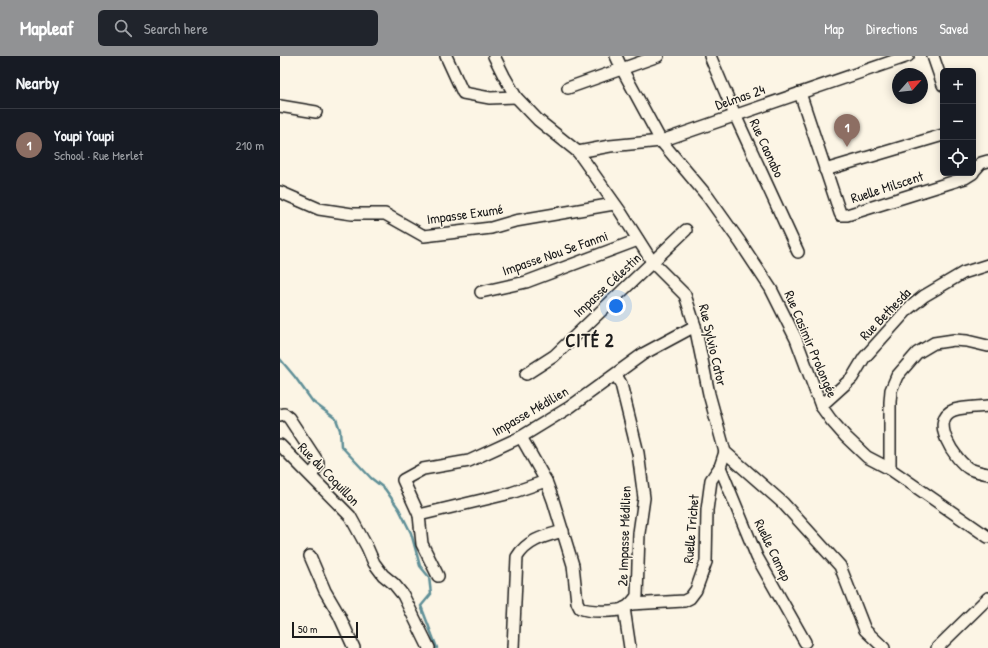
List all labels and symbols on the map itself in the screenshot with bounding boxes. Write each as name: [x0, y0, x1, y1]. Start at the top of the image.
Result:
north arrow: [892, 68, 928, 104]
street label: Delmas 24: [712, 79, 767, 114]
pin: 1: [834, 114, 860, 147]
street label: Rue Caonabo: [746, 115, 789, 181]
street label: Ruelle Milscent: [848, 166, 926, 207]
street label: Impasse Exumé: [425, 199, 505, 229]
street label: Impasse Nou Se Fanmi: [499, 226, 611, 280]
street label: Impasse Célestin: [569, 248, 645, 322]
street label: Rue Bethesda: [855, 283, 915, 344]
street label: Rue Casimir Prolongée: [779, 287, 843, 401]
your location: [606, 296, 626, 316]
street label: Rue Sylvio Cator: [694, 302, 732, 388]
district label: CITÉ 2: [565, 328, 615, 353]
street label: Impasse Médilien: [488, 381, 572, 441]
street label: Rue du Coquillon: [293, 438, 365, 510]
street label: 2e Impasse Médilien: [612, 485, 636, 587]
street label: Ruelle Trichet: [678, 494, 703, 564]
street label: Ruelle Camep: [749, 516, 797, 584]
scale bar: [292, 620, 358, 639]

